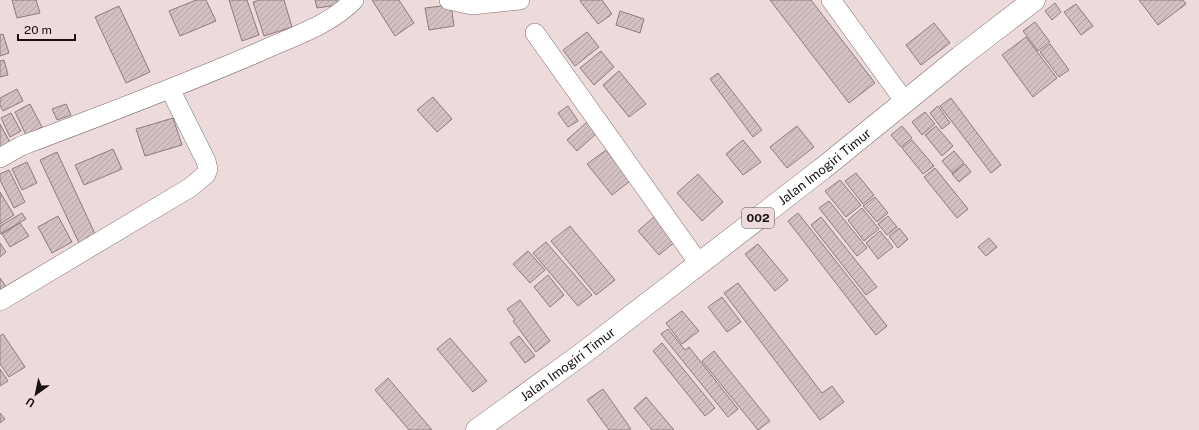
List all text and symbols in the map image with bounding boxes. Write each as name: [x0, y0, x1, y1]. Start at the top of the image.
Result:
scale bar: [18, 16, 75, 42]
text: 20 m: [24, 23, 52, 37]
street label: Jalan Imogiri Timur: [775, 125, 874, 208]
road number: 002: [742, 208, 774, 228]
street label: Jalan Imogiri Timur: [517, 324, 618, 404]
north arrow: [16, 374, 56, 414]
text: U: [24, 395, 37, 410]

